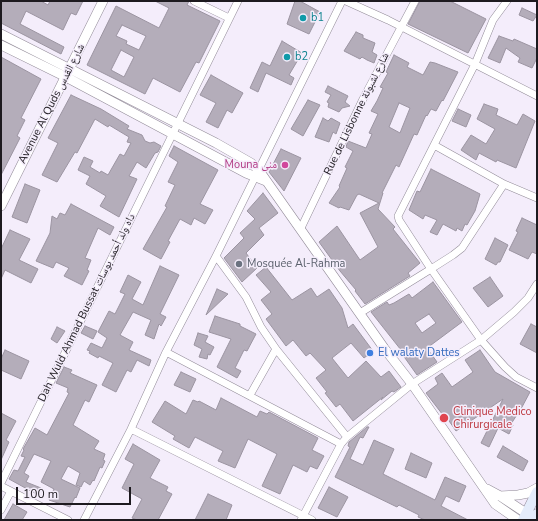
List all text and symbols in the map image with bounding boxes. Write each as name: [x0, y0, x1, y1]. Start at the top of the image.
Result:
place label: b1: [311, 11, 324, 25]
marker: b1: [298, 13, 308, 23]
street label: Avenue Al Quds شارع القدس: [16, 42, 88, 166]
place label: b2: [295, 50, 308, 64]
street label: Rue de Lisbonne شارع لشبونة: [322, 51, 392, 177]
marker: b2: [282, 52, 292, 62]
place label: Mouna منى: [225, 158, 277, 172]
marker: Mouna منى: [280, 160, 290, 170]
street label: Dah Wuld Ahmad Bussat داه ولد أحمد بوسات: [36, 212, 138, 404]
place label: Mosquée Al-Rahma: [247, 257, 345, 271]
marker: Mosquée Al-Rahma: [234, 259, 244, 269]
place label: El walaty Dattes: [378, 346, 460, 360]
marker: El walaty Dattes: [365, 348, 375, 358]
place label: Clinique Medico Chirurgicale: [453, 405, 532, 431]
marker: Clinique Medico Chirurgicale: [438, 412, 450, 424]
scale bar: [18, 479, 133, 505]
text: 100 m: [23, 486, 58, 502]

